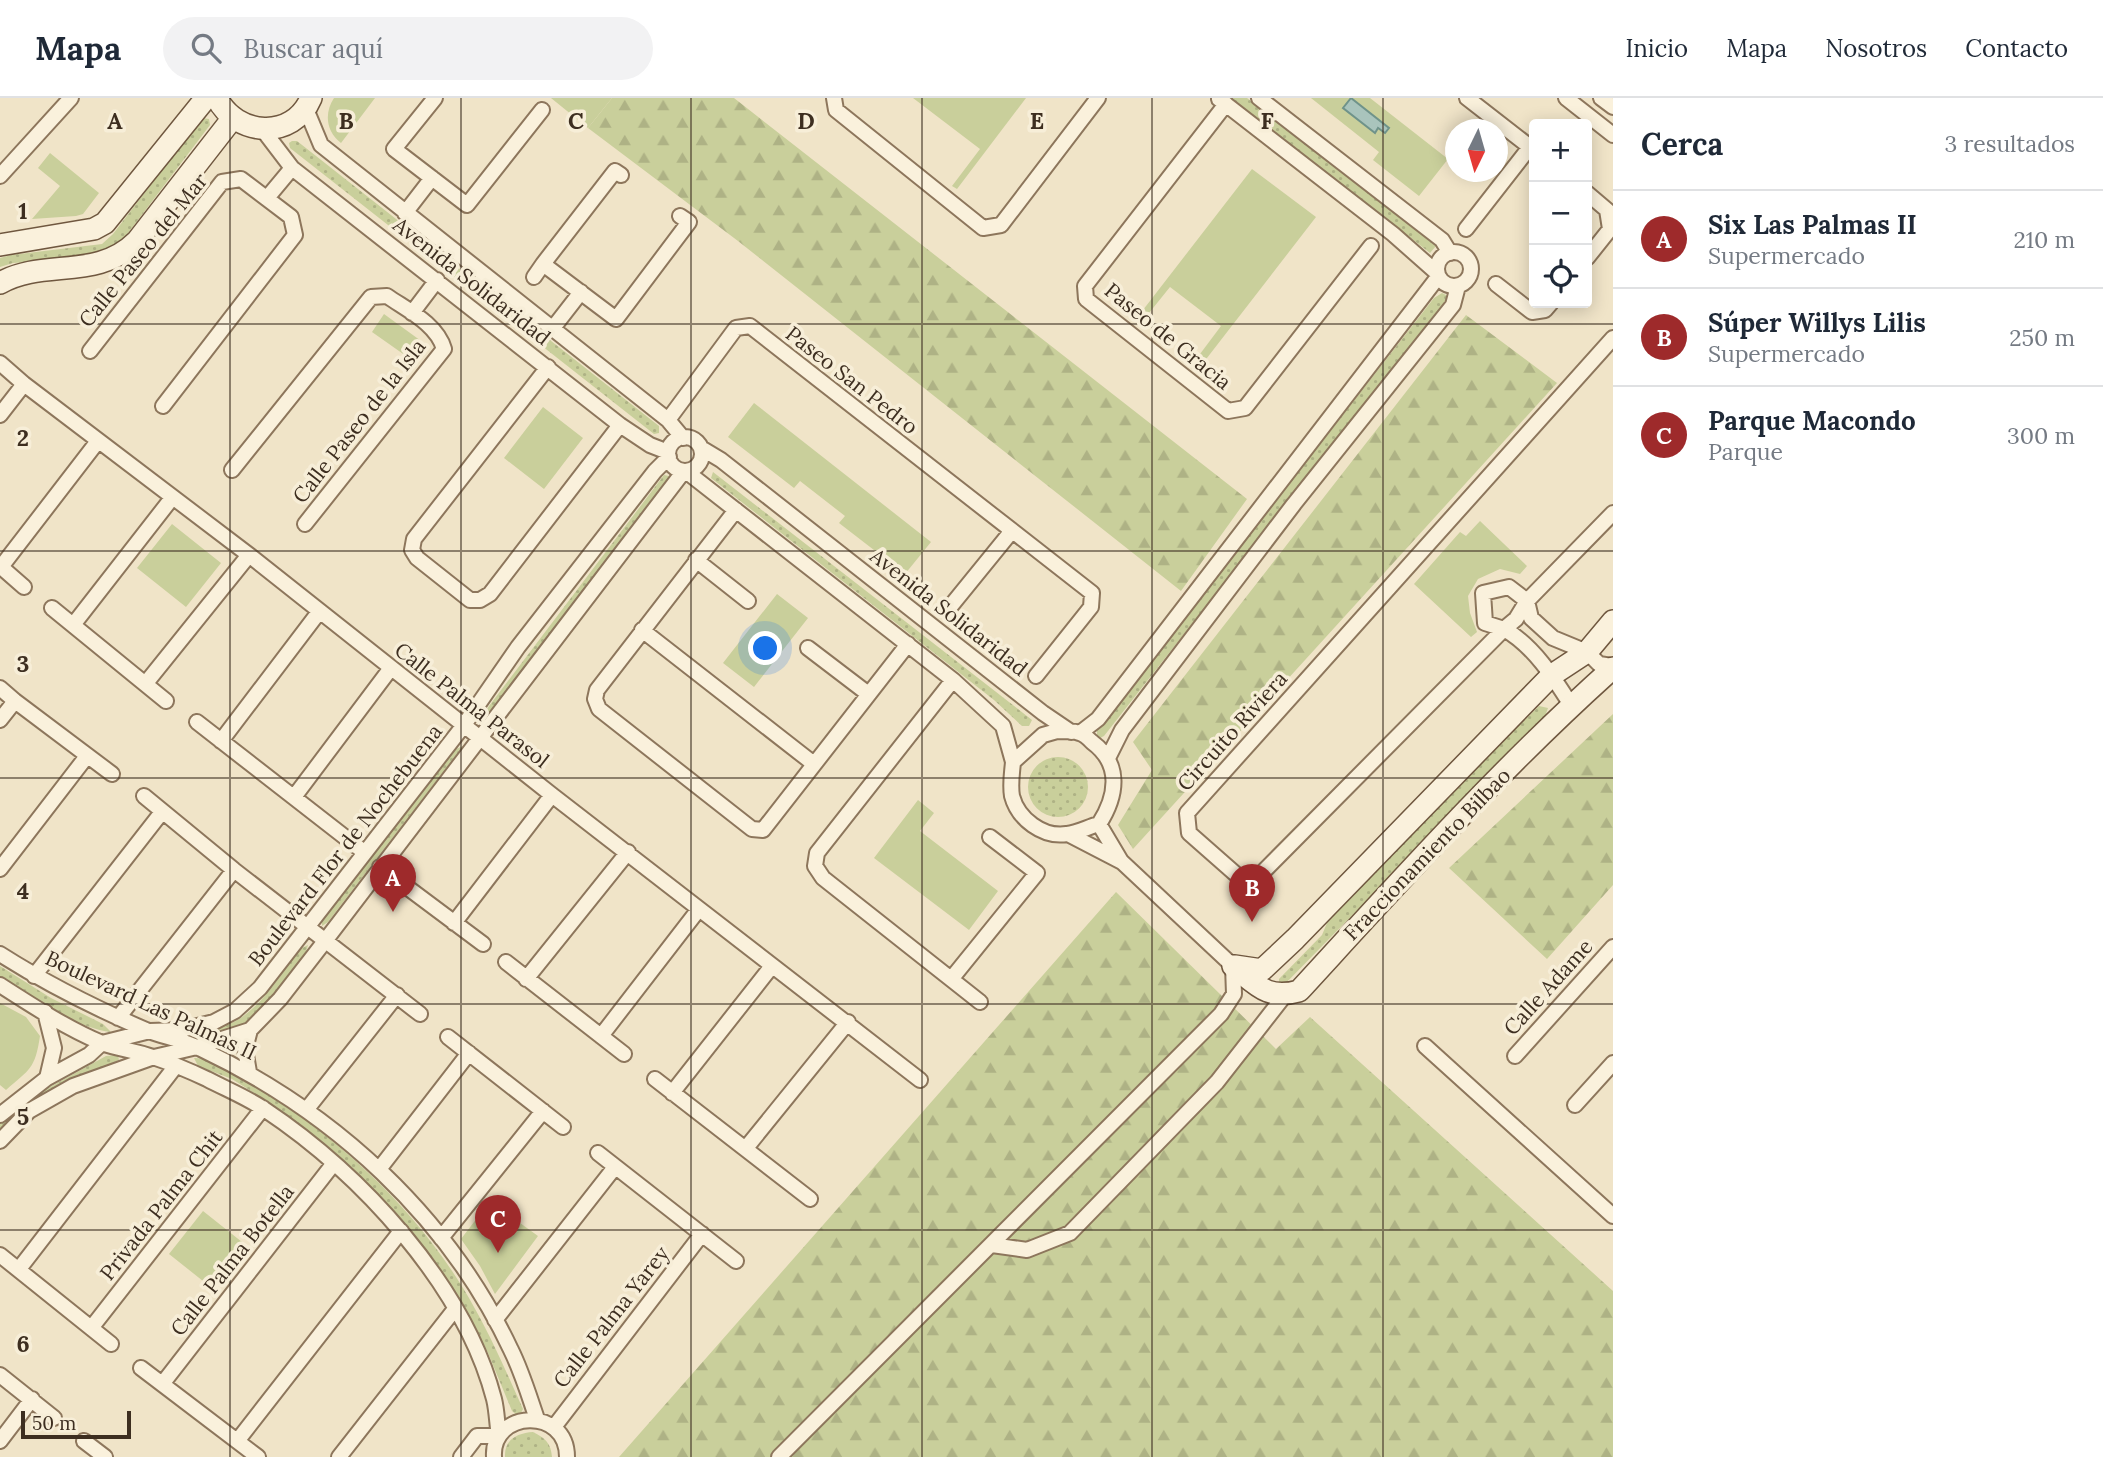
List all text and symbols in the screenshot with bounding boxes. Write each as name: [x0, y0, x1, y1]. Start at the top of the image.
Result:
search box: [163, 17, 653, 80]
text: Mapa: [35, 27, 121, 69]
icon: search: [187, 29, 225, 67]
text: Buscar aquí: [243, 32, 383, 65]
text: Inicio: [1625, 33, 1688, 64]
text: Mapa: [1726, 33, 1787, 64]
text: Nosotros: [1825, 33, 1927, 64]
text: Contacto: [1965, 33, 2068, 64]
text: A: [107, 106, 123, 135]
text: B: [338, 106, 354, 135]
text: C: [568, 106, 584, 135]
text: D: [797, 106, 815, 135]
text: E: [1030, 106, 1044, 135]
text: F: [1260, 106, 1274, 135]
north arrow: [1445, 119, 1508, 182]
map controls: [1529, 119, 1592, 308]
button: +: [1529, 119, 1592, 182]
text: Cerca: [1641, 125, 1723, 163]
text: 3 resultados: [1945, 129, 2075, 158]
street label: Calle Paseo del Mar: [73, 167, 213, 333]
button: −: [1529, 182, 1592, 245]
text: 1: [18, 196, 28, 225]
text: Six Las Palmas II: [1708, 208, 1917, 241]
street label: Avenida Solidaridad: [387, 211, 556, 351]
text: A: [1656, 225, 1672, 254]
text: 210 m: [2013, 225, 2075, 254]
text: Supermercado: [1708, 241, 1865, 270]
button: locate: [1529, 245, 1592, 308]
street label: Paseo de Gracia: [1099, 277, 1237, 395]
text: Súper Willys Lilis: [1708, 306, 1926, 339]
street label: Paseo San Pedro: [780, 320, 924, 440]
text: B: [1656, 323, 1672, 352]
text: 250 m: [2009, 323, 2075, 352]
street label: Calle Paseo de la Isla: [287, 333, 432, 508]
text: Supermercado: [1708, 339, 1865, 368]
text: Parque Macondo: [1708, 404, 1916, 437]
text: C: [1656, 421, 1672, 450]
text: 300 m: [2007, 421, 2075, 450]
text: 2: [17, 423, 29, 452]
text: Parque: [1708, 437, 1783, 466]
street label: Avenida Solidaridad: [864, 542, 1033, 682]
your location: [748, 631, 782, 665]
street label: Calle Palma Parasol: [389, 636, 555, 774]
text: 3: [17, 649, 29, 678]
street label: Circuito Riviera: [1171, 665, 1293, 797]
street label: Boulevard Flor de Nochebuena: [242, 718, 448, 971]
street label: Fraccionamiento Bilbao: [1338, 762, 1516, 946]
pin: A: [370, 854, 416, 912]
pin: B: [1229, 864, 1275, 922]
text: 4: [17, 876, 29, 905]
street label: Calle Adame: [1498, 933, 1598, 1041]
street label: Boulevard Las Palmas II: [41, 944, 261, 1066]
text: 5: [17, 1102, 29, 1131]
street label: Privada Palma Chit: [94, 1124, 229, 1286]
street label: Calle Palma Botella: [164, 1179, 300, 1341]
pin: C: [475, 1195, 521, 1253]
street label: Calle Palma Yarey: [547, 1241, 675, 1393]
text: 6: [16, 1329, 30, 1358]
scale bar: [21, 1408, 131, 1440]
text: 50 m: [32, 1411, 76, 1435]

